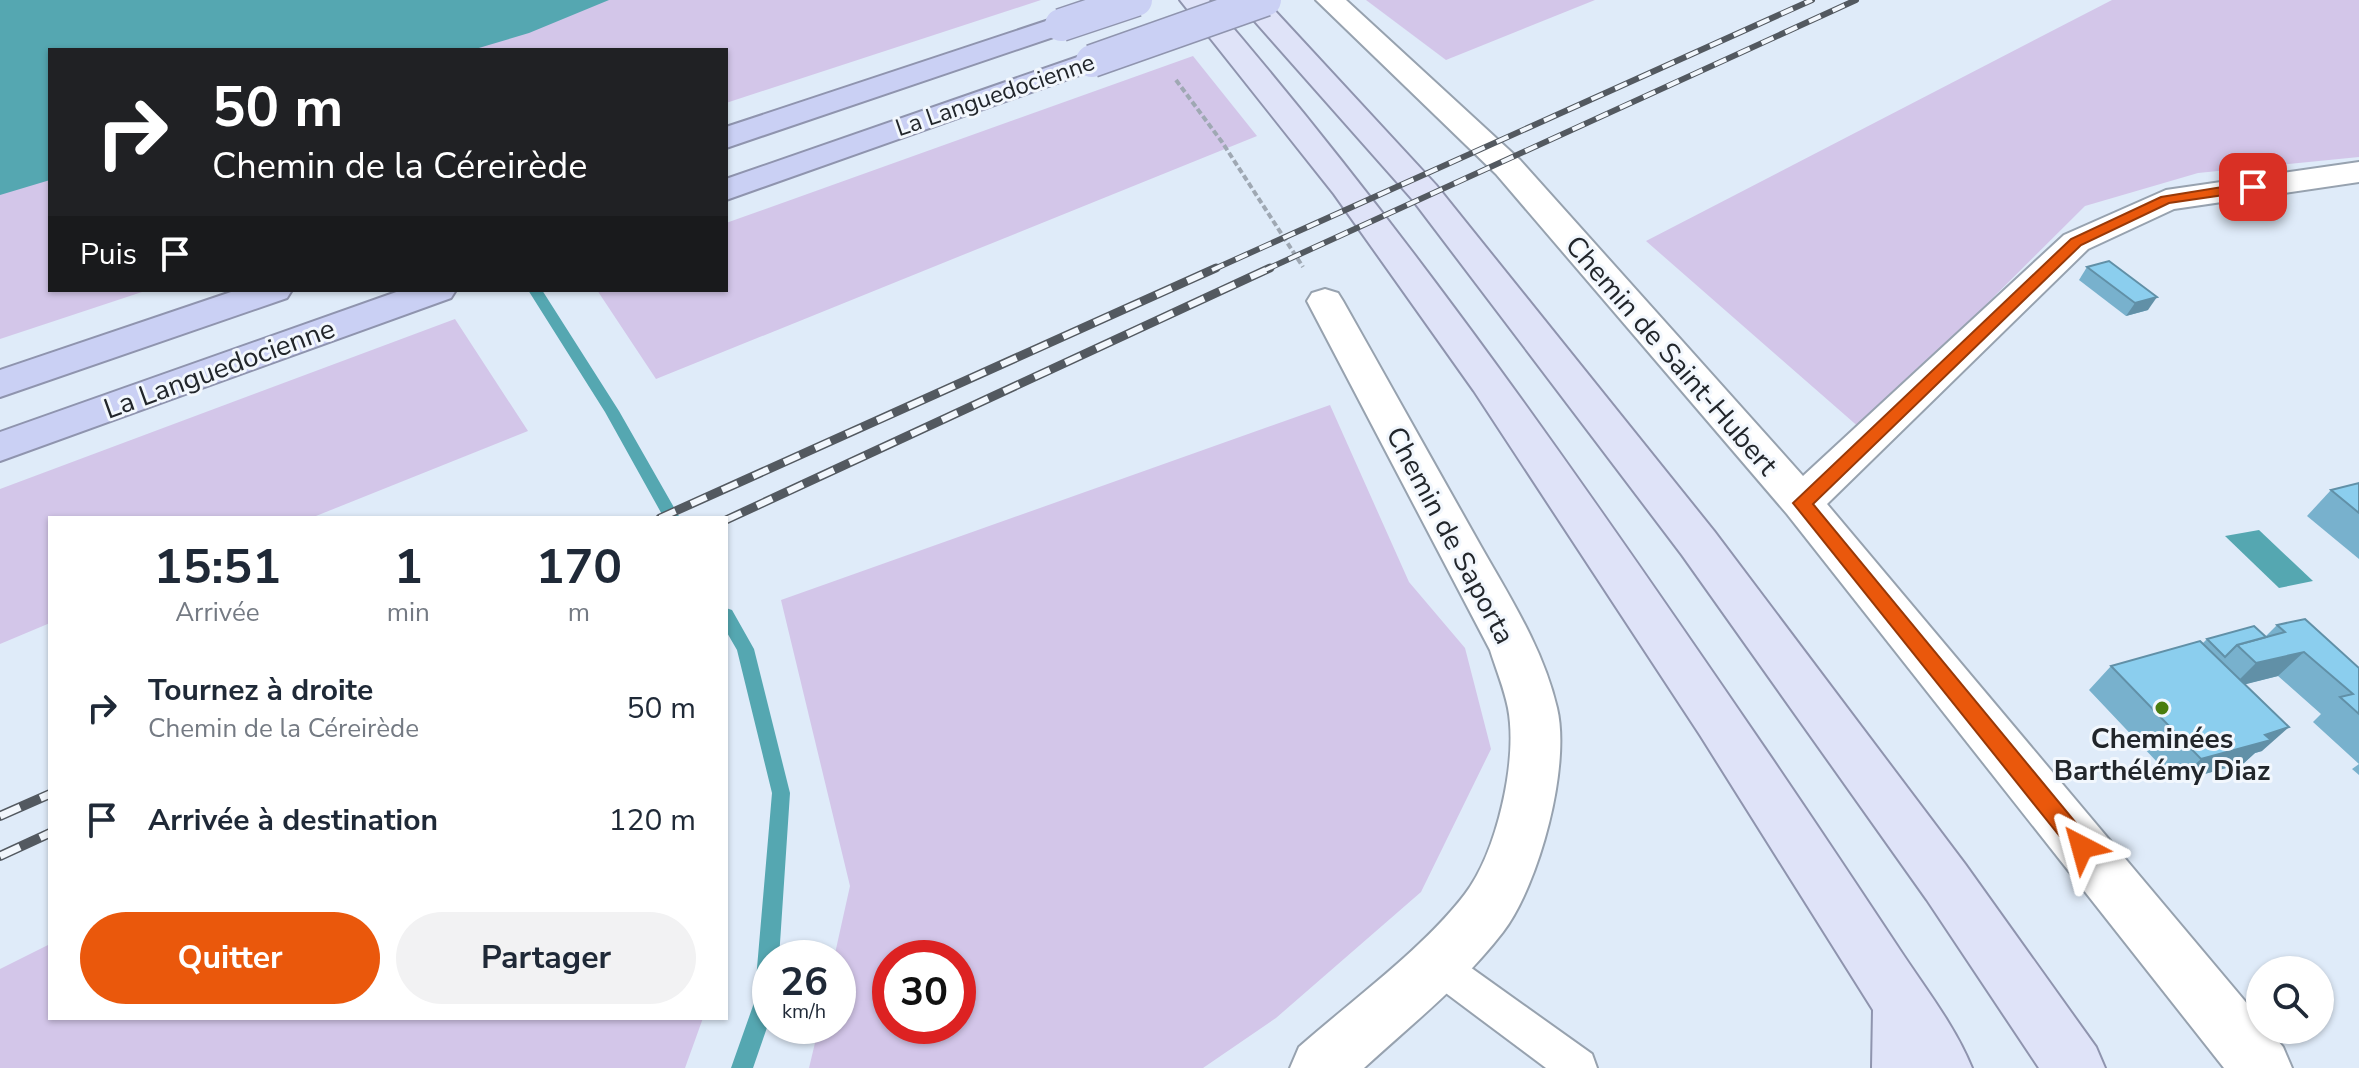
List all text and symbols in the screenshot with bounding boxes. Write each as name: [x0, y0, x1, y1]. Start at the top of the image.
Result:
street label: La Languedocienne: [891, 46, 1099, 144]
text: 50 m: [212, 69, 343, 146]
icon: right: [80, 80, 184, 184]
text: Chemin de la Céreirède: [212, 142, 587, 191]
pin: [2219, 153, 2287, 221]
icon: arrive: [2231, 165, 2275, 209]
street label: Chemin de Saint-Hubert: [1556, 228, 1786, 484]
icon: arrive: [153, 232, 197, 276]
text: Puis: [80, 234, 137, 275]
street label: La Languedocienne: [99, 310, 340, 428]
street label: Chemin de Saporta: [1377, 420, 1523, 651]
text: 15:51: [154, 534, 281, 600]
text: 1: [394, 534, 423, 600]
text: 170: [536, 534, 622, 600]
text: Arrivée: [175, 595, 260, 630]
text: min: [387, 595, 430, 630]
text: m: [568, 595, 590, 630]
text: Tournez à droite: [148, 670, 373, 711]
icon: right: [80, 686, 124, 730]
text: 50 m: [627, 688, 696, 729]
marker: Cheminées Barthélémy Diaz: [2153, 699, 2171, 717]
text: Chemin de la Céreirède: [148, 711, 419, 746]
place label: Cheminées Barthélémy Diaz: [2054, 720, 2270, 790]
icon: arrive: [80, 798, 124, 842]
text: Arrivée à destination: [148, 800, 438, 841]
text: 120 m: [609, 800, 696, 841]
position arrow: [2040, 805, 2124, 889]
button: Quitter: [80, 912, 380, 1004]
button: Partager: [396, 912, 696, 1004]
speed limit sign: 30: [872, 940, 976, 1044]
text: 26: [780, 955, 828, 1009]
map controls: [2246, 956, 2334, 1044]
button: search: [2246, 956, 2334, 1044]
text: km/h: [782, 998, 826, 1025]

